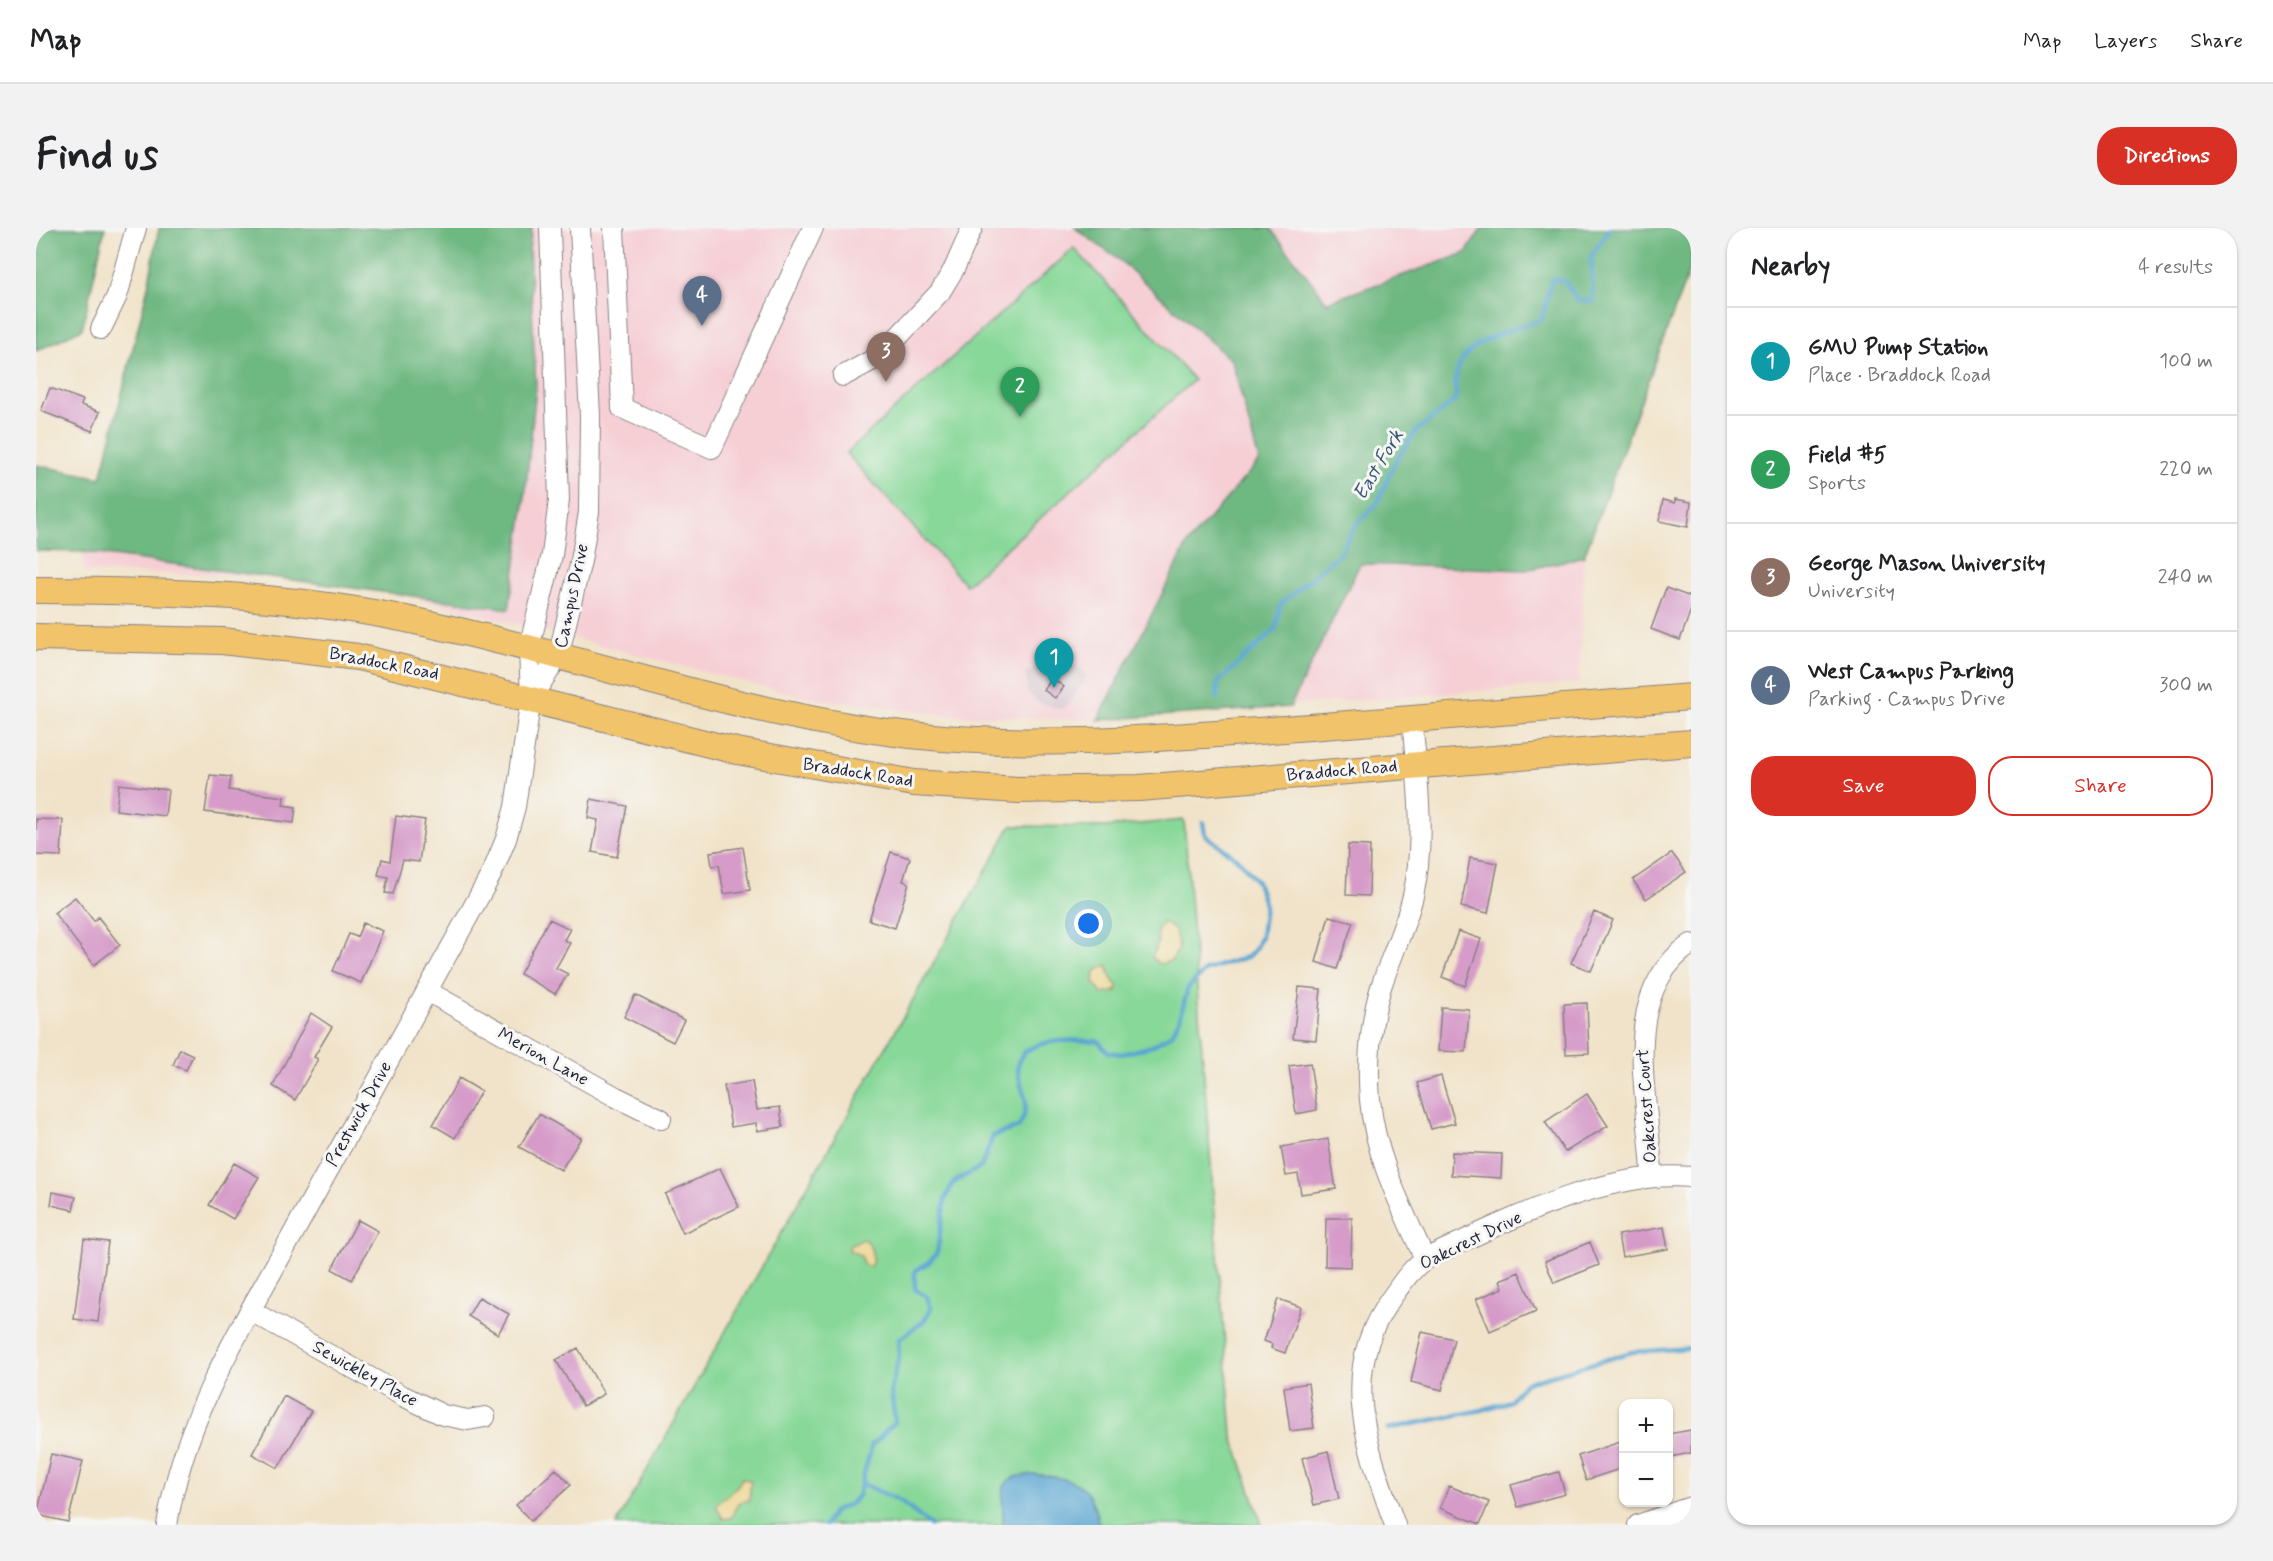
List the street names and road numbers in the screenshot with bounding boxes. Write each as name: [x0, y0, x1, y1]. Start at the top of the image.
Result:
street label: Campus Drive: [549, 542, 595, 650]
street label: Braddock Road: [327, 642, 441, 686]
street label: Braddock Road: [801, 752, 915, 794]
street label: Braddock Road: [1286, 754, 1398, 788]
street label: Merion Lane: [493, 1022, 593, 1092]
street label: Oakcrest Court: [1631, 1048, 1663, 1164]
street label: Prestwick Drive: [320, 1057, 398, 1171]
street label: Oakcrest Drive: [1416, 1206, 1526, 1276]
street label: Sewickley Place: [308, 1335, 422, 1413]

